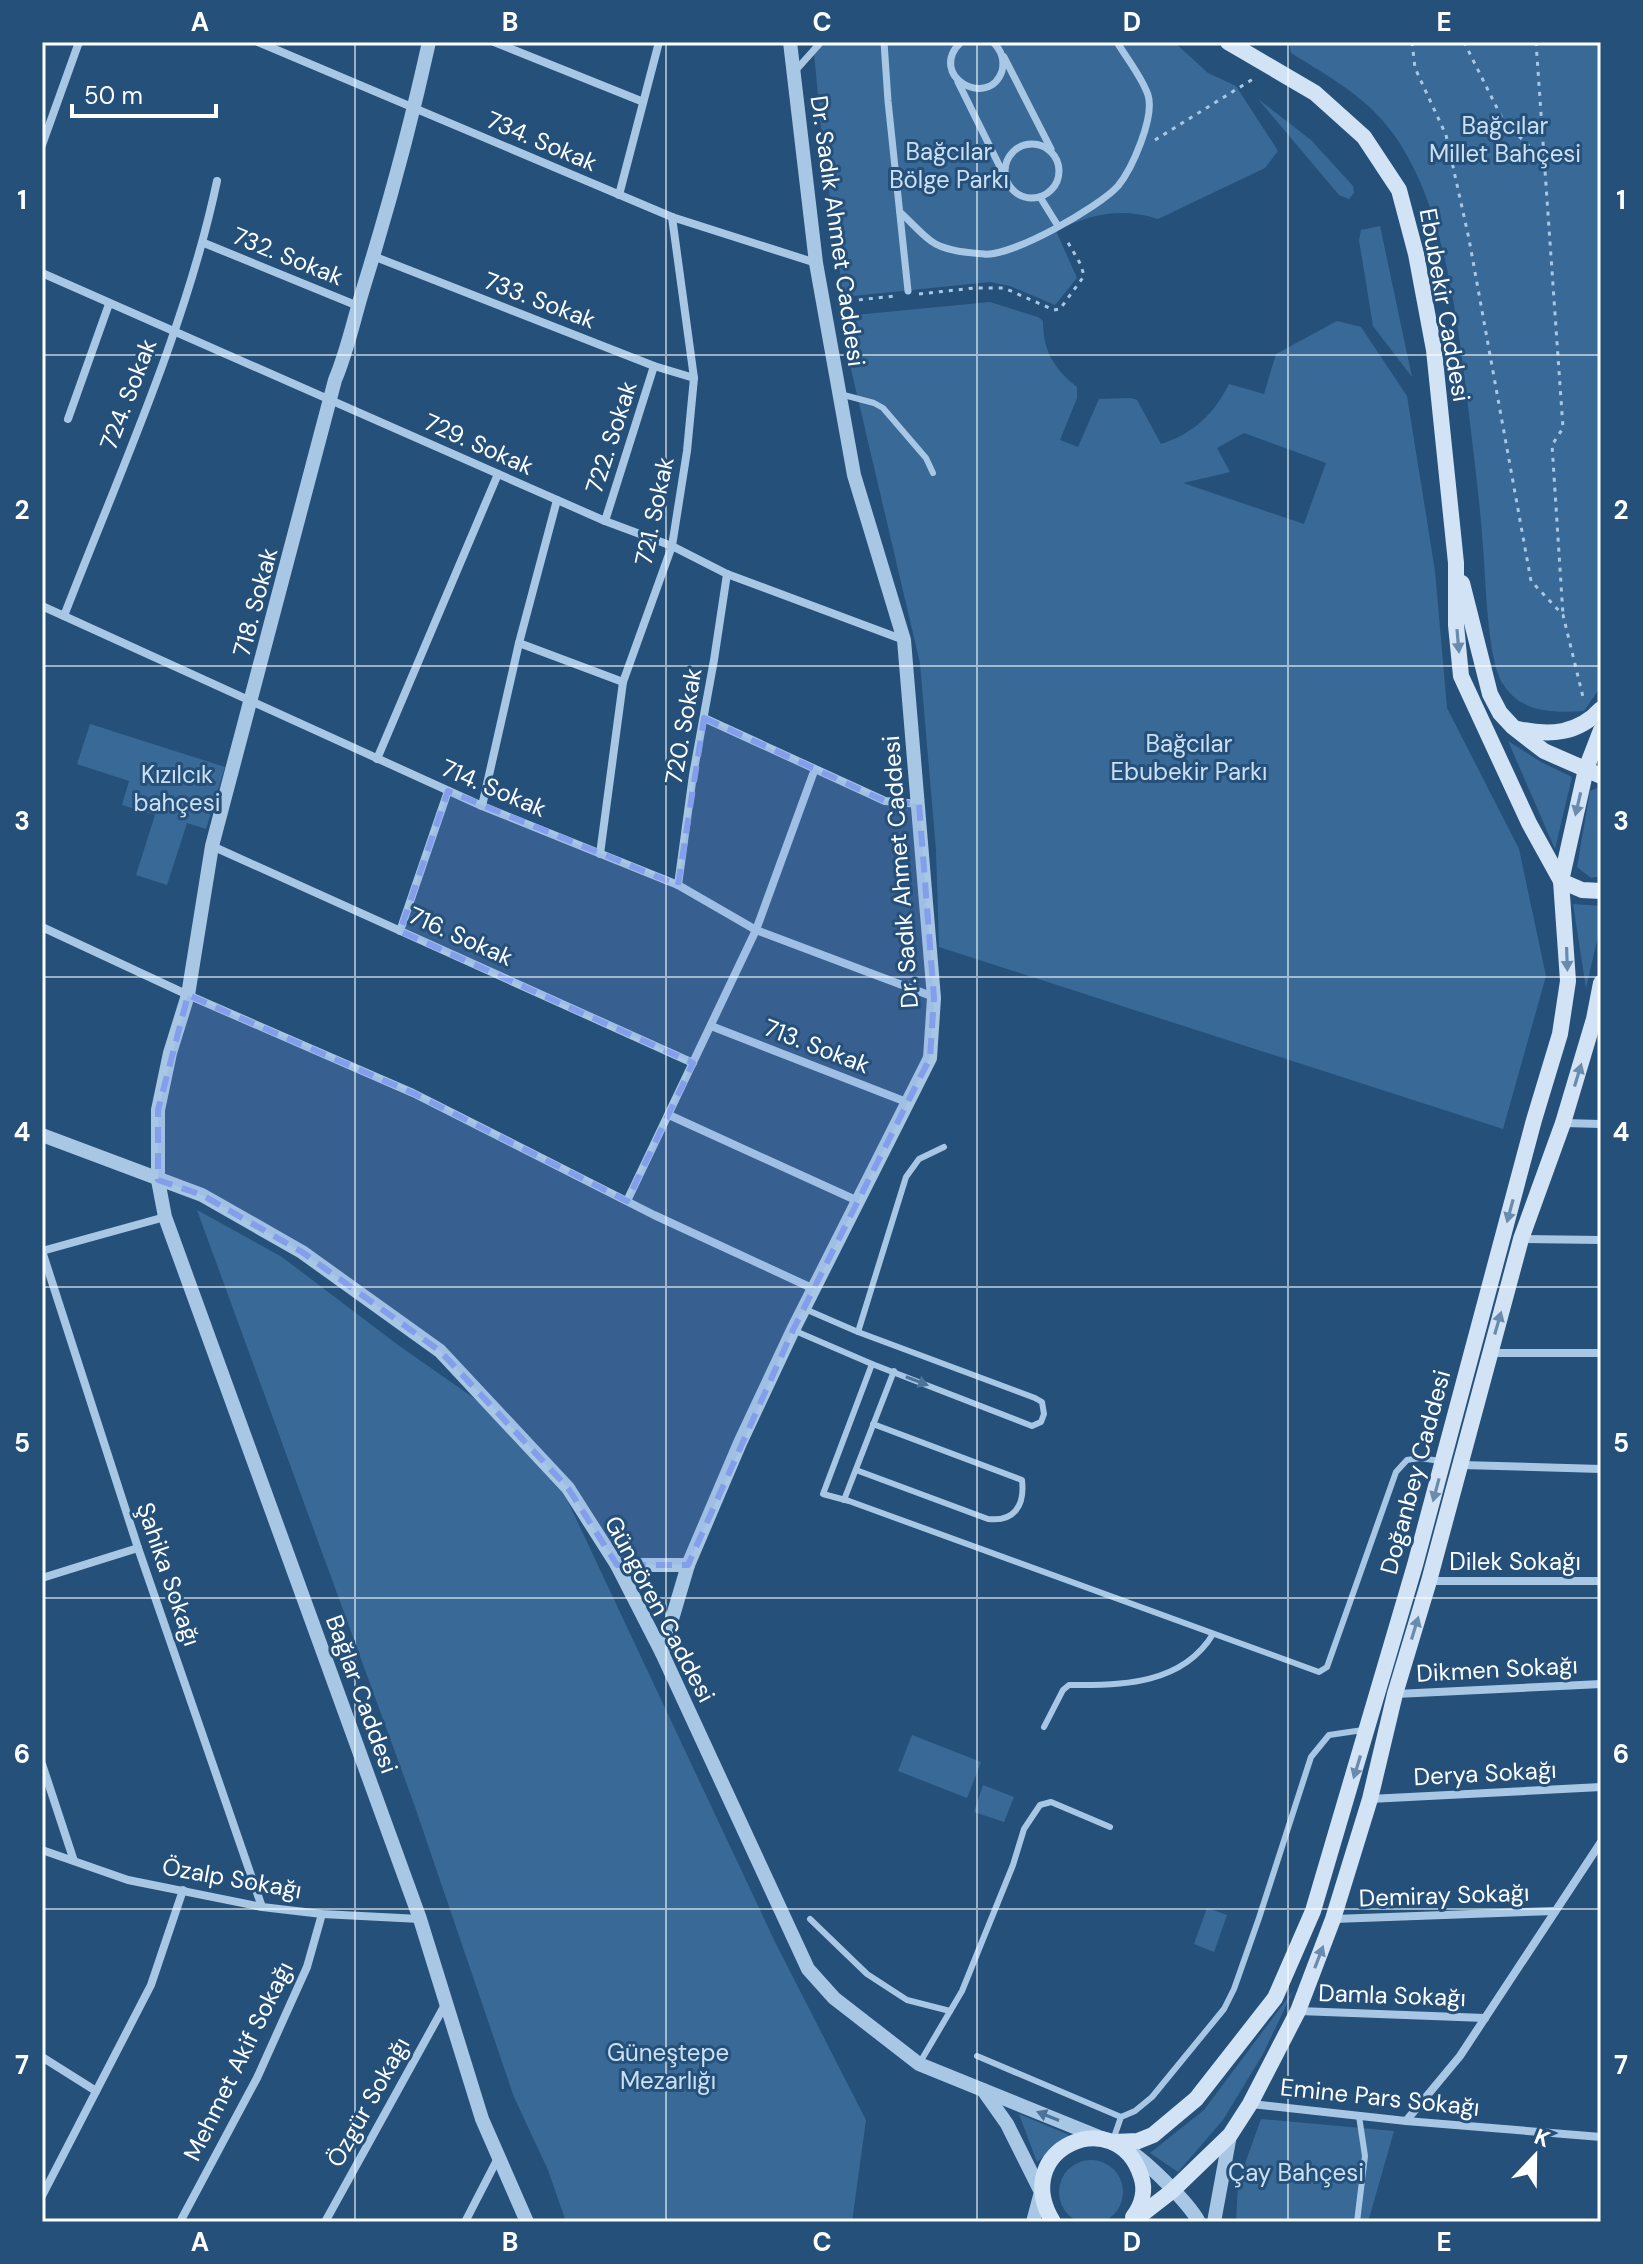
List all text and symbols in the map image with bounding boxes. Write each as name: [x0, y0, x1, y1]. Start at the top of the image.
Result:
text: A: [191, 5, 209, 39]
text: B: [502, 5, 518, 39]
text: C: [812, 5, 832, 39]
text: D: [1123, 5, 1141, 39]
text: E: [1436, 5, 1452, 39]
scale bar: [72, 68, 216, 118]
text: 50 m: [84, 80, 143, 111]
street label: Dr. Sadık Ahmet Caddesi: [804, 93, 872, 369]
street label: 734. Sokak: [482, 104, 602, 178]
park label: Bağcılar Millet Bahçesi: [1429, 110, 1581, 169]
park label: Bağcılar Bölge Parkı: [889, 136, 1009, 195]
text: 1: [17, 183, 27, 217]
text: 1: [1616, 183, 1626, 217]
street label: Ebubekir Caddesi: [1413, 206, 1477, 404]
street label: 732. Sokak: [228, 220, 348, 292]
street label: 733. Sokak: [480, 265, 600, 335]
street label: 724. Sokak: [93, 334, 163, 454]
street label: 722. Sokak: [578, 377, 644, 497]
street label: 729. Sokak: [419, 406, 539, 482]
street label: 721. Sokak: [627, 454, 681, 568]
text: 2: [14, 493, 30, 527]
text: 2: [1613, 493, 1629, 527]
street label: 718. Sokak: [226, 544, 284, 660]
one-way arrow: [1451, 628, 1464, 653]
street label: 720. Sokak: [658, 665, 708, 787]
park label: Bağcılar Ebubekir Parkı: [1111, 728, 1267, 787]
street label: Dr. Sadık Ahmet Caddesi: [875, 735, 925, 1009]
street label: 714. Sokak: [437, 752, 551, 824]
park label: Kızılcık bahçesi: [133, 759, 221, 818]
one-way arrow: [1571, 792, 1584, 817]
text: 3: [14, 804, 30, 838]
text: 3: [1613, 804, 1629, 838]
street label: 716. Sokak: [404, 899, 518, 973]
one-way arrow: [1561, 947, 1574, 972]
street label: 713. Sokak: [760, 1012, 874, 1080]
one-way arrow: [1572, 1063, 1585, 1087]
text: 4: [14, 1115, 30, 1149]
text: 4: [1613, 1115, 1629, 1149]
one-way arrow: [1503, 1200, 1516, 1224]
one-way arrow: [1493, 1310, 1505, 1335]
street label: Doğanbey Caddesi: [1373, 1366, 1457, 1578]
one-way arrow: [905, 1375, 929, 1388]
text: 5: [14, 1426, 30, 1460]
text: 5: [1613, 1426, 1629, 1460]
one-way arrow: [1430, 1477, 1442, 1502]
street label: Şahika Sokağı: [130, 1498, 208, 1650]
street label: Güngören Caddesi: [598, 1510, 722, 1708]
street label: Dilek Sokağı: [1449, 1546, 1581, 1577]
street label: Bağlar Caddesi: [319, 1611, 405, 1777]
one-way arrow: [1409, 1615, 1422, 1639]
street label: Dikmen Sokağı: [1416, 1649, 1578, 1689]
text: 6: [14, 1737, 30, 1771]
text: 6: [1613, 1737, 1629, 1771]
street label: Derya Sokağı: [1413, 1754, 1557, 1792]
one-way arrow: [1350, 1755, 1363, 1779]
street label: Özalp Sokağı: [160, 1850, 304, 1906]
street label: Demiray Sokağı: [1358, 1877, 1530, 1913]
one-way arrow: [1313, 1945, 1326, 1969]
street label: Mehmet Akif Sokağı: [176, 1956, 300, 2166]
street label: Damla Sokağı: [1318, 1977, 1466, 2013]
street label: Özgür Sokağı: [320, 2032, 416, 2172]
park label: Güneştepe Mezarlığı: [607, 2037, 729, 2096]
text: 7: [15, 2048, 29, 2082]
text: 7: [1614, 2048, 1628, 2082]
street label: Emine Pars Sokağı: [1279, 2071, 1481, 2123]
one-way arrow: [1036, 2109, 1059, 2122]
north arrow: [1495, 2116, 1575, 2196]
text: K: [1530, 2122, 1554, 2154]
park label: Çay Bahçesi: [1228, 2157, 1364, 2188]
text: A: [191, 2225, 209, 2259]
text: B: [502, 2225, 518, 2259]
text: C: [812, 2225, 832, 2259]
text: D: [1123, 2225, 1141, 2259]
text: E: [1436, 2225, 1452, 2259]

